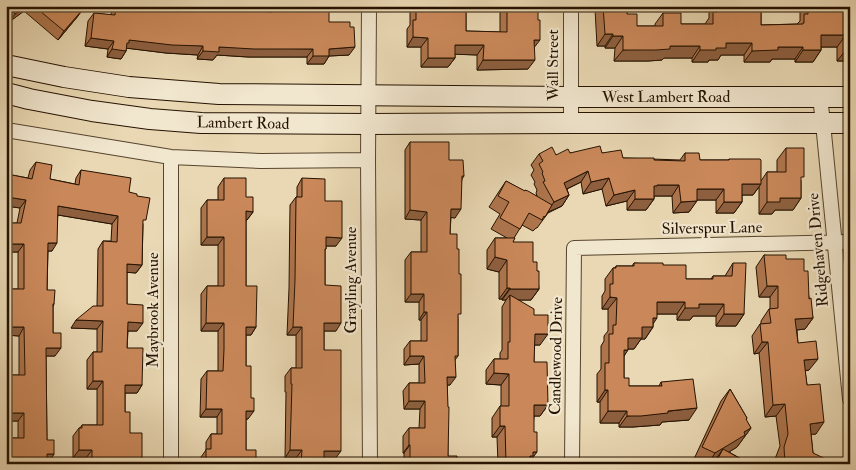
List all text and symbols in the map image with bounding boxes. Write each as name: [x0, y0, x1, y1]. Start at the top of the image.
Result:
street label: Wall Street: [543, 29, 563, 102]
street label: West Lambert Road: [601, 87, 730, 107]
street label: Lambert Road: [196, 112, 290, 134]
street label: Ridgehaven Drive: [803, 192, 833, 308]
street label: Silverspur Lane: [661, 217, 763, 240]
street label: Grayling Avenue: [341, 226, 361, 333]
street label: Maybrook Avenue: [143, 252, 163, 368]
street label: Candlewood Drive: [545, 296, 567, 415]

